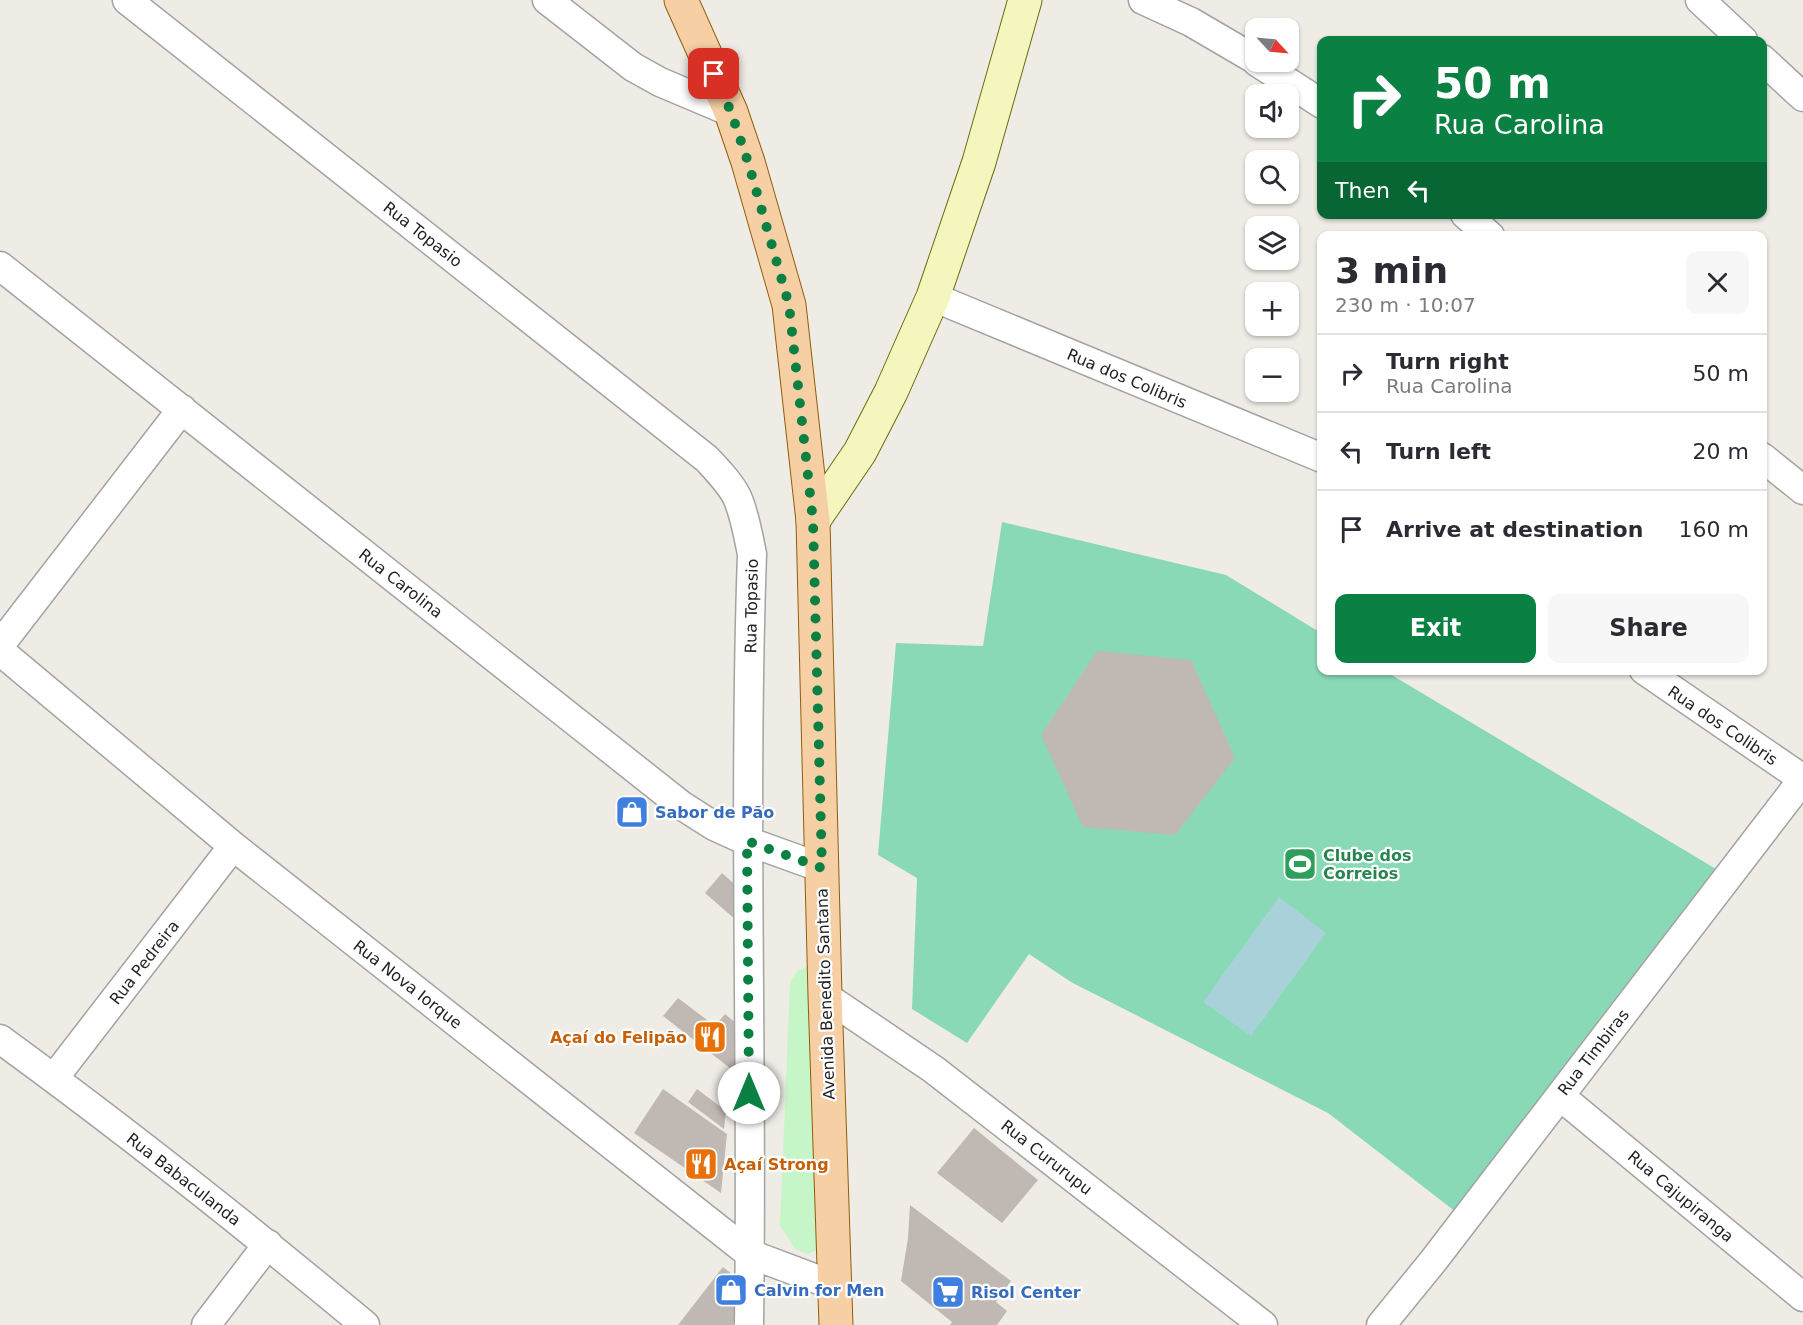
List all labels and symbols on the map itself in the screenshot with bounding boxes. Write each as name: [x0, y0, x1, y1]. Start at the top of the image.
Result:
north arrow: [1245, 18, 1299, 72]
pin: [688, 48, 739, 99]
street label: Rua Topasio: [379, 198, 466, 271]
street label: Rua dos Colibris: [1064, 345, 1190, 412]
street label: Rua Carolina: [355, 545, 446, 622]
street label: Rua Topasio: [741, 558, 762, 654]
street label: Rua dos Colibris: [1664, 682, 1781, 769]
shop icon: Sabor de Pão: [614, 794, 650, 830]
place label: Sabor de Pão: [655, 803, 774, 822]
sports icon: Clube dos Correios: [1282, 846, 1318, 882]
place label: Clube dos Correios: [1323, 846, 1411, 883]
street label: Avenida Benedito Santana: [812, 888, 839, 1100]
street label: Rua Pedreira: [106, 917, 183, 1008]
street label: Rua Nova Iorque: [350, 936, 466, 1033]
street label: Rua Timbiras: [1554, 1005, 1633, 1099]
restaurant icon: Açaí do Felipão: [692, 1019, 728, 1055]
place label: Açaí do Felipão: [550, 1028, 687, 1047]
position arrow: [717, 1061, 781, 1125]
street label: Rua Cururupu: [997, 1116, 1096, 1199]
street label: Rua Babaculanda: [123, 1129, 244, 1230]
restaurant icon: Açaí Strong: [683, 1146, 719, 1182]
street label: Rua Cajupiranga: [1624, 1147, 1737, 1246]
place label: Açaí Strong: [724, 1155, 829, 1174]
shop icon: Calvin for Men: [713, 1272, 749, 1308]
supermarket icon: Risol Center: [930, 1274, 966, 1310]
place label: Calvin for Men: [754, 1281, 884, 1300]
place label: Risol Center: [971, 1283, 1081, 1302]

